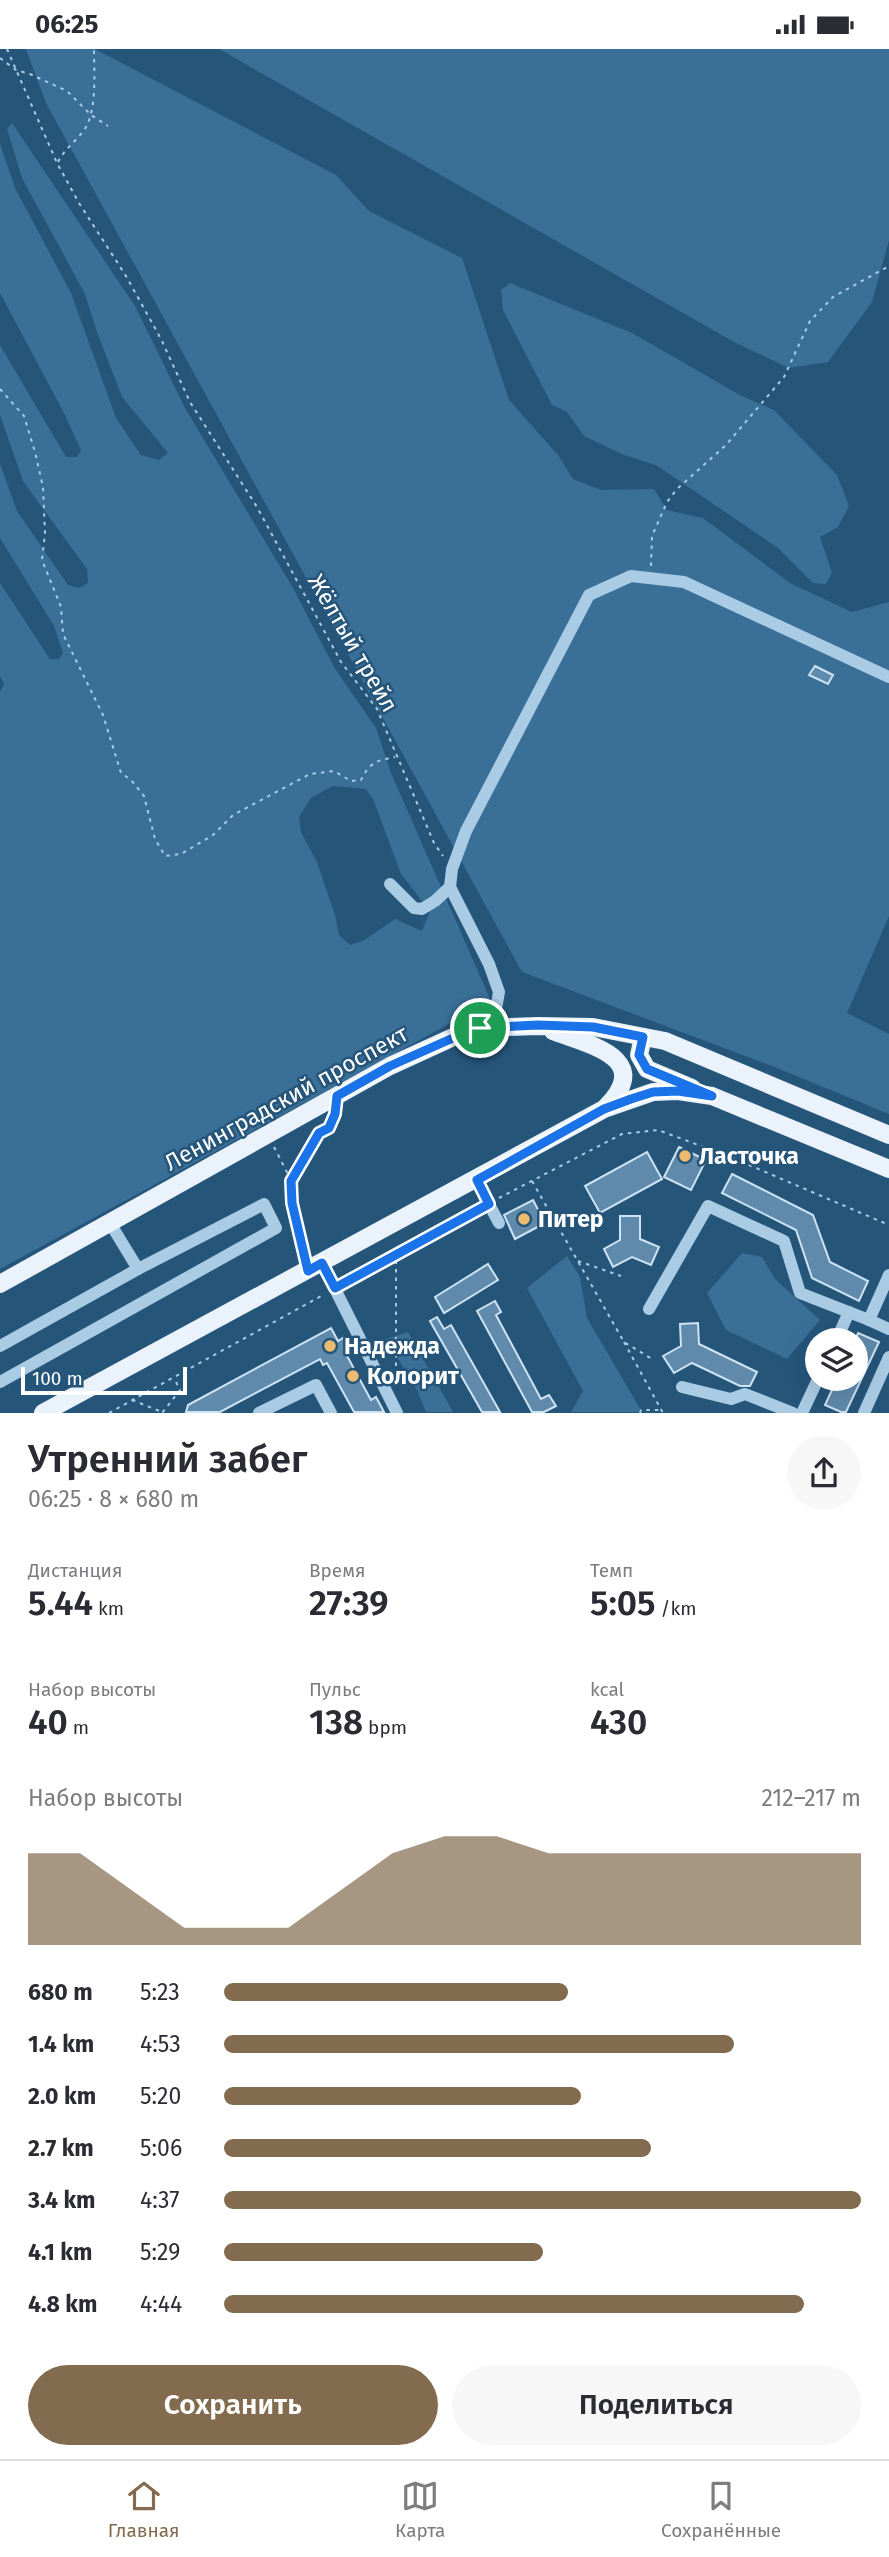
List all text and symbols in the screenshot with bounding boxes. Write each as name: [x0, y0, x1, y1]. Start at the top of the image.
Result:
text: 06:25: [35, 9, 99, 40]
street label: Жёлтый трейл: [302, 569, 404, 717]
pin: [450, 998, 510, 1058]
icon: arrive: [461, 1009, 499, 1047]
street label: Ленинградский проспект: [159, 1019, 413, 1177]
place label: Ласточка: [699, 1142, 799, 1170]
marker: Ласточка: [677, 1148, 693, 1164]
place label: Питер: [538, 1205, 604, 1233]
marker: Питер: [516, 1211, 532, 1227]
map controls: [805, 1328, 868, 1391]
button: layers: [805, 1328, 868, 1391]
place label: Надежда: [344, 1332, 440, 1360]
marker: Надежда: [322, 1338, 338, 1354]
place label: Колорит: [367, 1362, 459, 1390]
scale bar: [21, 1363, 187, 1395]
text: 100 m: [32, 1367, 83, 1390]
marker: Колорит: [345, 1368, 361, 1384]
text: Утренний забег: [28, 1436, 307, 1482]
button: share: [787, 1436, 861, 1510]
text: 06:25 · 8 × 680 m: [28, 1485, 199, 1513]
text: Дистанция: [28, 1559, 123, 1582]
text: Время: [309, 1559, 365, 1582]
text: Темп: [590, 1559, 633, 1582]
text: 5.44: [28, 1582, 93, 1624]
text: 27:39: [309, 1582, 389, 1624]
text: 5:05: [590, 1582, 656, 1624]
text: km: [93, 1597, 124, 1620]
text: /km: [656, 1597, 697, 1620]
text: Набор высоты: [28, 1678, 156, 1701]
text: Пульс: [309, 1678, 361, 1701]
text: kcal: [590, 1678, 624, 1701]
text: 40: [28, 1701, 68, 1743]
text: 138: [309, 1701, 363, 1743]
text: 430: [590, 1701, 647, 1743]
text: m: [68, 1716, 89, 1739]
text: bpm: [363, 1716, 407, 1739]
text: Набор высоты: [28, 1784, 183, 1812]
text: 212–217 m: [762, 1784, 861, 1812]
text: 680 m: [28, 1978, 93, 2006]
text: 5:23: [140, 1978, 180, 2006]
text: 1.4 km: [28, 2030, 94, 2058]
text: 4:53: [140, 2030, 181, 2058]
text: 2.0 km: [28, 2082, 96, 2110]
text: 5:20: [140, 2082, 181, 2110]
text: 2.7 km: [28, 2134, 94, 2162]
text: 5:06: [140, 2134, 182, 2162]
text: 3.4 km: [28, 2186, 96, 2214]
text: 4:37: [140, 2186, 180, 2214]
text: 4.1 km: [28, 2238, 92, 2266]
text: 5:29: [140, 2238, 180, 2266]
text: 4.8 km: [28, 2290, 97, 2318]
text: 4:44: [140, 2290, 182, 2318]
button: Сохранить: [28, 2365, 438, 2445]
button: Поделиться: [452, 2365, 861, 2445]
tab: Главная: [108, 2477, 180, 2542]
tab: Карта: [395, 2477, 445, 2542]
tab: Сохранённые: [661, 2477, 781, 2542]

